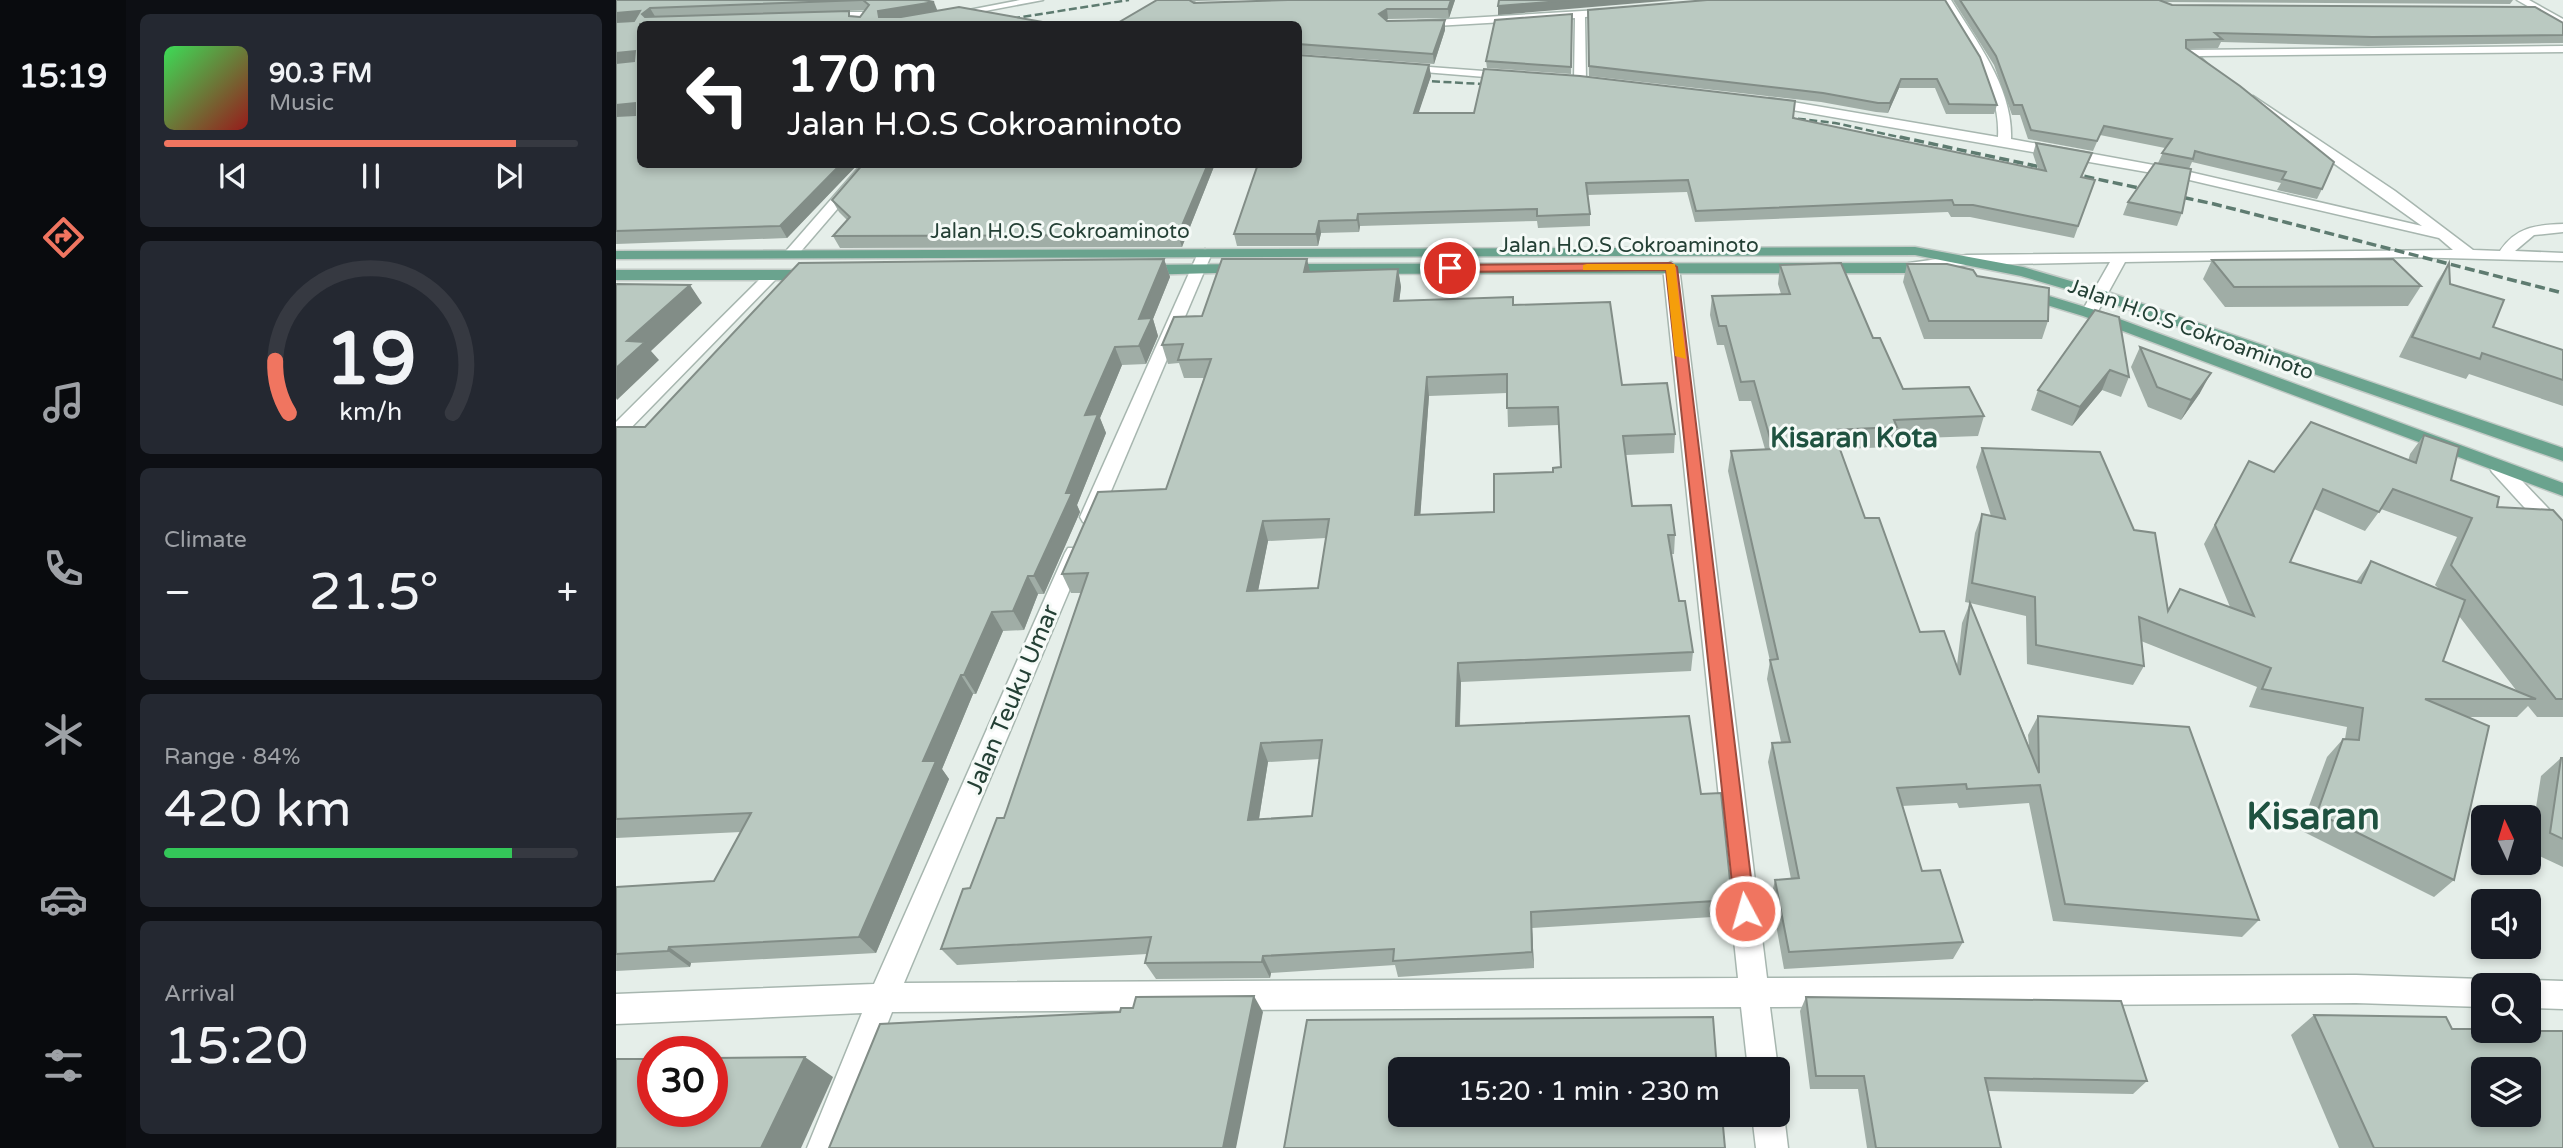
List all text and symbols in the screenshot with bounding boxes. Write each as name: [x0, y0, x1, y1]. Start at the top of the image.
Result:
text: 170 m: [787, 46, 937, 105]
icon: left: [672, 49, 763, 140]
text: 15:19: [19, 58, 107, 96]
text: 90.3 FM: [269, 58, 372, 89]
text: Music: [269, 89, 334, 117]
text: Jalan H.O.S Cokroaminoto: [787, 106, 1182, 144]
icon: previous: [214, 157, 252, 195]
icon: pause: [352, 157, 390, 195]
icon: next: [490, 157, 528, 195]
icon: directions: [39, 213, 88, 262]
street label: Jalan H.O.S Cokroaminoto: [930, 219, 1190, 244]
street label: Jalan H.O.S Cokroaminoto: [1499, 233, 1759, 258]
pin: [1420, 238, 1480, 298]
icon: arrive: [1431, 249, 1469, 287]
street label: Jalan H.O.S Cokroaminoto: [2065, 273, 2317, 386]
text: 19: [325, 317, 417, 405]
icon: music: [39, 378, 88, 427]
text: km/h: [340, 397, 402, 427]
district label: Kisaran Kota: [1770, 421, 1938, 455]
text: Climate: [164, 526, 247, 554]
icon: phone: [39, 544, 88, 593]
text: 21.5°: [309, 561, 439, 624]
text: −: [164, 570, 191, 616]
text: +: [557, 570, 578, 616]
street label: Jalan Teuku Umar: [960, 600, 1066, 798]
icon: climate: [39, 710, 88, 759]
text: Range · 84%: [164, 743, 300, 771]
text: 420 km: [164, 778, 352, 841]
district label: Kisaran: [2246, 794, 2380, 840]
north arrow: [2471, 805, 2541, 875]
map controls: [2471, 805, 2541, 1127]
position arrow: [1708, 874, 1782, 948]
icon: car: [39, 875, 88, 924]
button: sound: [2471, 889, 2541, 959]
button: search: [2471, 973, 2541, 1043]
text: Arrival: [164, 980, 235, 1008]
text: 15:20: [164, 1015, 308, 1078]
speed limit sign: 30: [637, 1036, 728, 1127]
icon: filters: [39, 1041, 88, 1090]
button: layers: [2471, 1057, 2541, 1127]
text: 15:20 · 1 min · 230 m: [1458, 1076, 1720, 1107]

